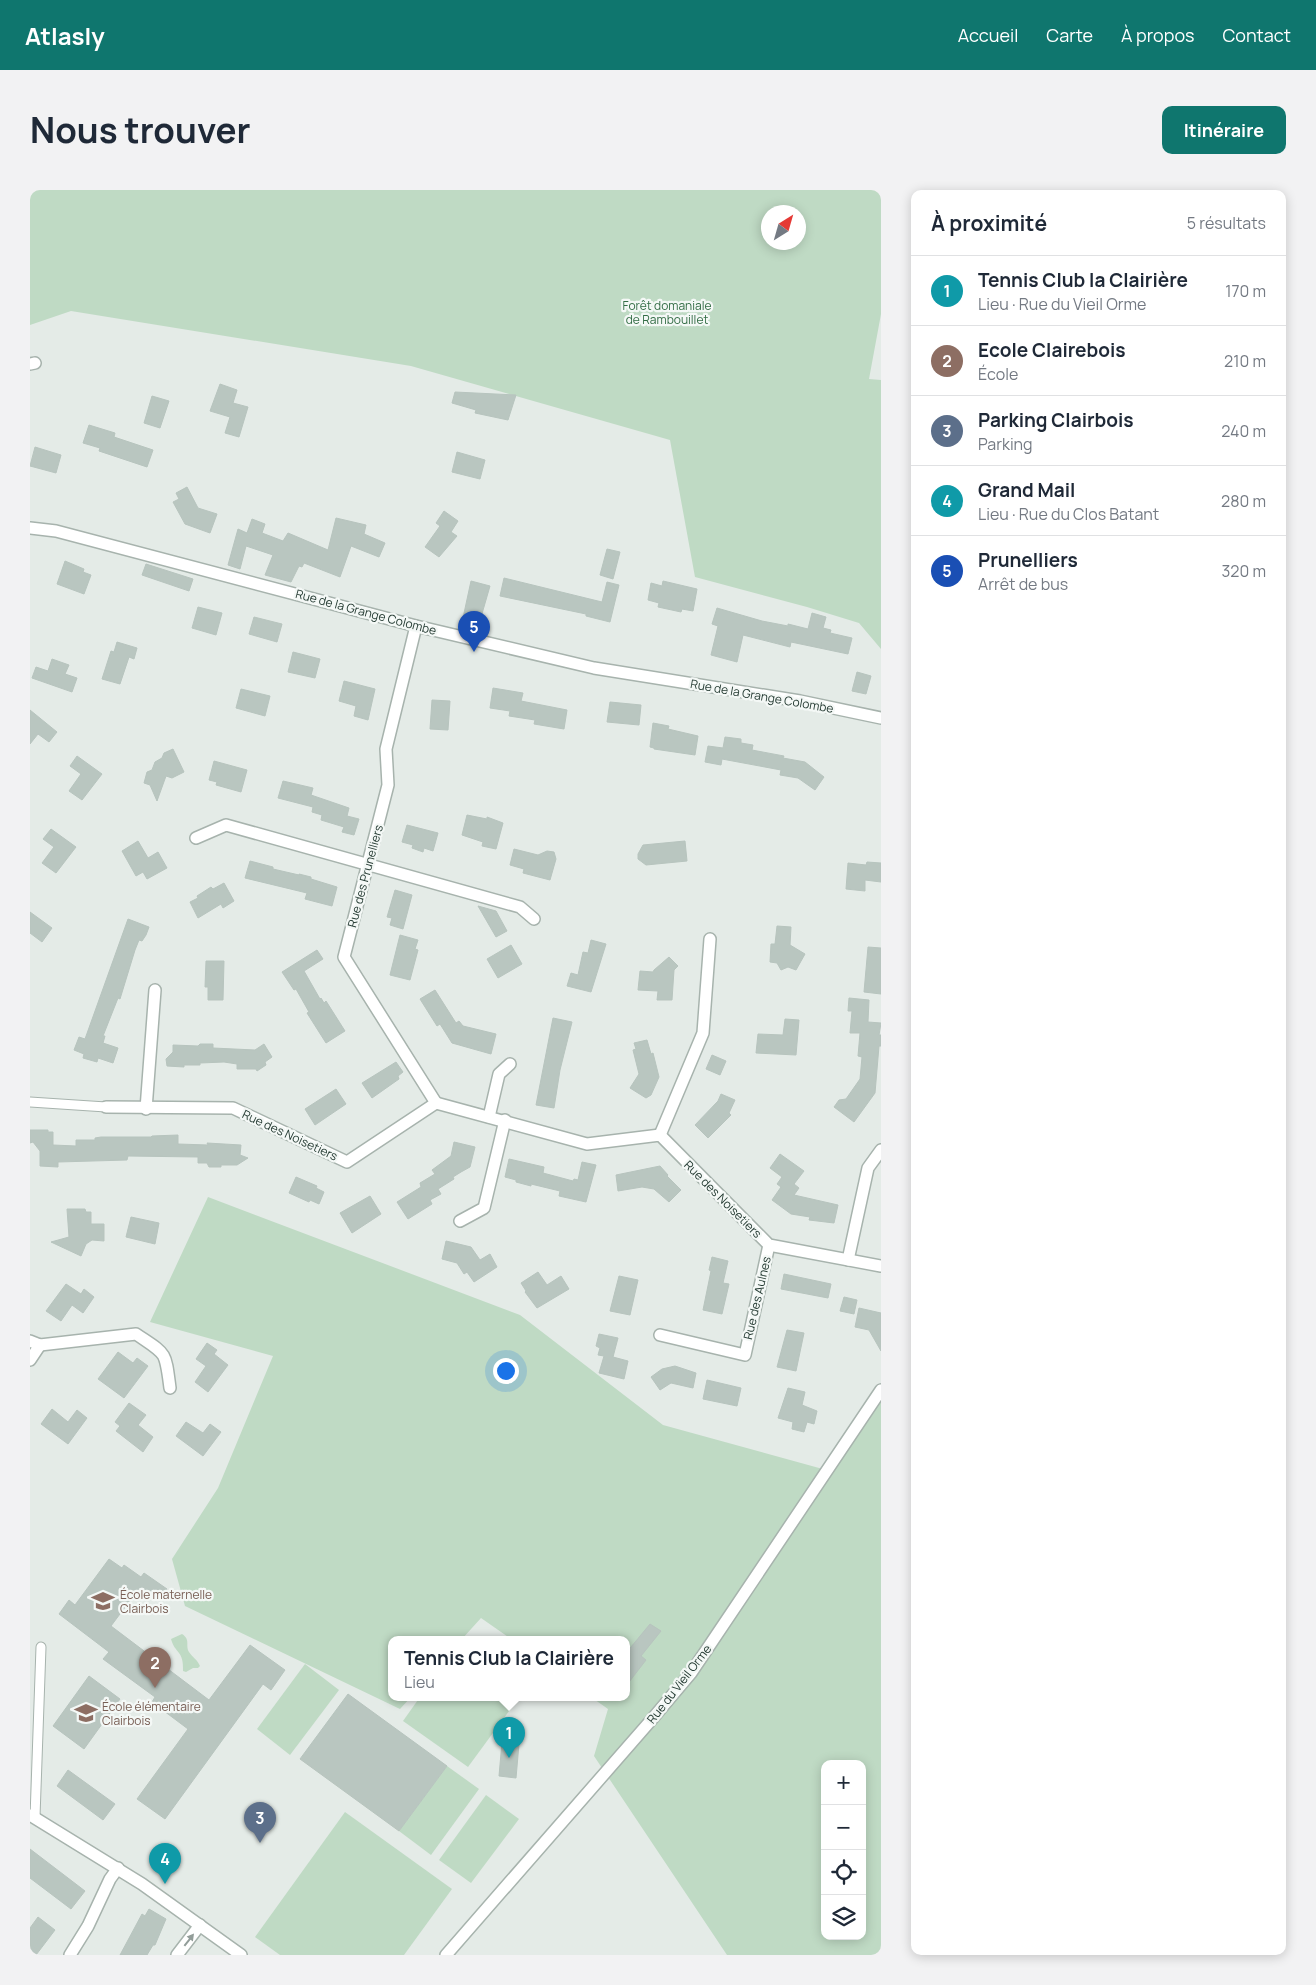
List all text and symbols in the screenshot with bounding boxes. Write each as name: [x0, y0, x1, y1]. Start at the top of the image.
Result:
text: Atlasly: [25, 19, 105, 52]
text: Accueil: [958, 23, 1018, 47]
text: Carte: [1046, 23, 1093, 47]
text: À propos: [1121, 23, 1194, 47]
text: Contact: [1222, 23, 1291, 47]
text: Nous trouver: [30, 106, 251, 154]
button: Itinéraire: [1162, 106, 1286, 154]
north arrow: [761, 205, 806, 250]
text: À proximité: [931, 209, 1047, 237]
text: 5 résultats: [1187, 212, 1266, 234]
text: Tennis Club la Clairière: [978, 267, 1188, 293]
text: 1: [943, 280, 951, 302]
text: 170 m: [1225, 280, 1266, 302]
text: Lieu · Rue du Vieil Orme: [978, 293, 1146, 315]
park label: Forêt domaniale de Rambouillet: [623, 297, 711, 328]
text: Ecole Clairebois: [978, 337, 1126, 363]
text: 2: [942, 350, 952, 372]
text: 210 m: [1224, 350, 1266, 372]
text: École: [978, 363, 1018, 385]
text: Parking Clairbois: [978, 407, 1134, 433]
text: 3: [942, 420, 952, 442]
text: 240 m: [1221, 420, 1266, 442]
text: Parking: [978, 433, 1033, 455]
text: Grand Mail: [978, 477, 1075, 503]
text: 4: [942, 490, 952, 512]
text: 280 m: [1221, 490, 1266, 512]
text: Lieu · Rue du Clos Batant: [978, 503, 1159, 525]
text: Prunelliers: [978, 547, 1078, 573]
text: 5: [942, 560, 952, 582]
text: 320 m: [1222, 560, 1266, 582]
text: Arrêt de bus: [978, 573, 1068, 595]
street label: Rue de la Grange Colombe: [294, 585, 438, 639]
pin: 5: [458, 611, 490, 652]
street label: Rue de la Grange Colombe: [689, 675, 835, 717]
street label: Rue des Prunelliers: [343, 823, 387, 929]
street label: Rue des Noisetiers: [240, 1105, 340, 1165]
street label: Rue des Noisetiers: [680, 1156, 766, 1242]
street label: Rue des Aulnes: [739, 1255, 775, 1341]
your location: [493, 1358, 519, 1384]
place label: École maternelle Clairbois: [120, 1586, 212, 1617]
school or university icon: École maternelle Clairbois: [90, 1588, 116, 1614]
popup: [388, 1636, 630, 1701]
street label: Rue du Vieil Orme: [643, 1641, 715, 1727]
text: Tennis Club la Clairière: [404, 1645, 614, 1671]
pin: 2: [139, 1647, 171, 1688]
text: Lieu: [404, 1671, 435, 1693]
place label: École élémentaire Clairbois: [102, 1698, 201, 1729]
school or university icon: École élémentaire Clairbois: [73, 1700, 99, 1726]
pin: 1: [493, 1717, 525, 1758]
map controls: [821, 1760, 866, 1940]
button: +: [821, 1760, 866, 1805]
pin: 3: [244, 1802, 276, 1843]
button: −: [821, 1805, 866, 1850]
pin: 4: [149, 1843, 181, 1884]
button: locate: [821, 1850, 866, 1895]
button: layers: [821, 1895, 866, 1940]
one-way arrow: [183, 1934, 194, 1947]

